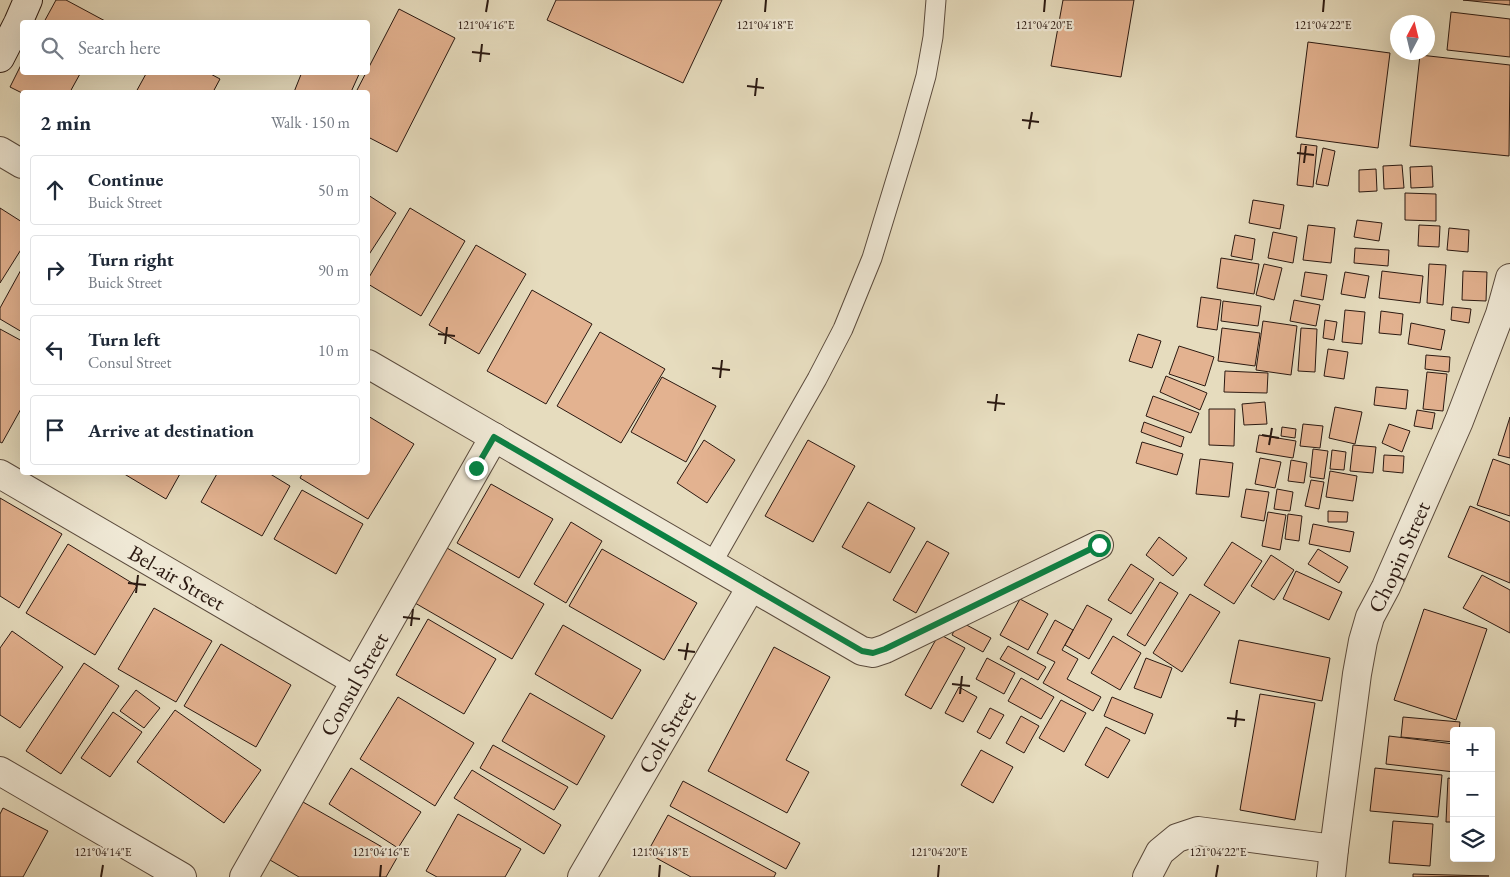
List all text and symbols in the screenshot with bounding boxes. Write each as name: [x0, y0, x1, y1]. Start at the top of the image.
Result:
north arrow: [1390, 15, 1435, 60]
text: 121°04'16"E: [458, 17, 515, 33]
text: 121°04'18"E: [737, 17, 794, 33]
text: 121°04'20"E: [1016, 17, 1073, 33]
text: 121°04'22"E: [1295, 17, 1352, 33]
search box: [20, 20, 370, 75]
icon: search: [38, 34, 66, 62]
text: Search here: [78, 35, 160, 60]
text: 2 min: [40, 109, 91, 136]
text: Walk · 150 m: [271, 112, 350, 133]
text: Continue: [88, 167, 163, 192]
icon: ahead: [41, 176, 69, 204]
text: 50 m: [318, 180, 349, 201]
text: Buick Street: [88, 192, 162, 213]
text: Turn right: [88, 247, 174, 272]
icon: right: [41, 256, 69, 284]
text: 90 m: [318, 260, 349, 281]
text: Buick Street: [88, 272, 162, 293]
text: Turn left: [88, 327, 160, 352]
icon: left: [41, 336, 69, 364]
text: 10 m: [318, 340, 349, 361]
text: Consul Street: [88, 352, 172, 373]
icon: arrive: [41, 416, 69, 444]
text: Arrive at destination: [88, 418, 254, 443]
route end: [465, 457, 488, 480]
street label: Chopin Street: [1361, 497, 1437, 618]
route start: [1088, 534, 1111, 557]
street label: Bel-air Street: [123, 538, 231, 617]
street label: Consul Street: [313, 627, 395, 741]
street label: Colt Street: [632, 685, 703, 779]
map controls: [1450, 727, 1495, 862]
button: +: [1450, 727, 1495, 772]
button: −: [1450, 772, 1495, 817]
button: layers: [1450, 817, 1495, 862]
text: 121°04'14"E: [75, 844, 132, 860]
text: 121°04'16"E: [353, 844, 410, 860]
text: 121°04'18"E: [632, 844, 689, 860]
text: 121°04'20"E: [911, 844, 968, 860]
text: 121°04'22"E: [1190, 844, 1247, 860]

